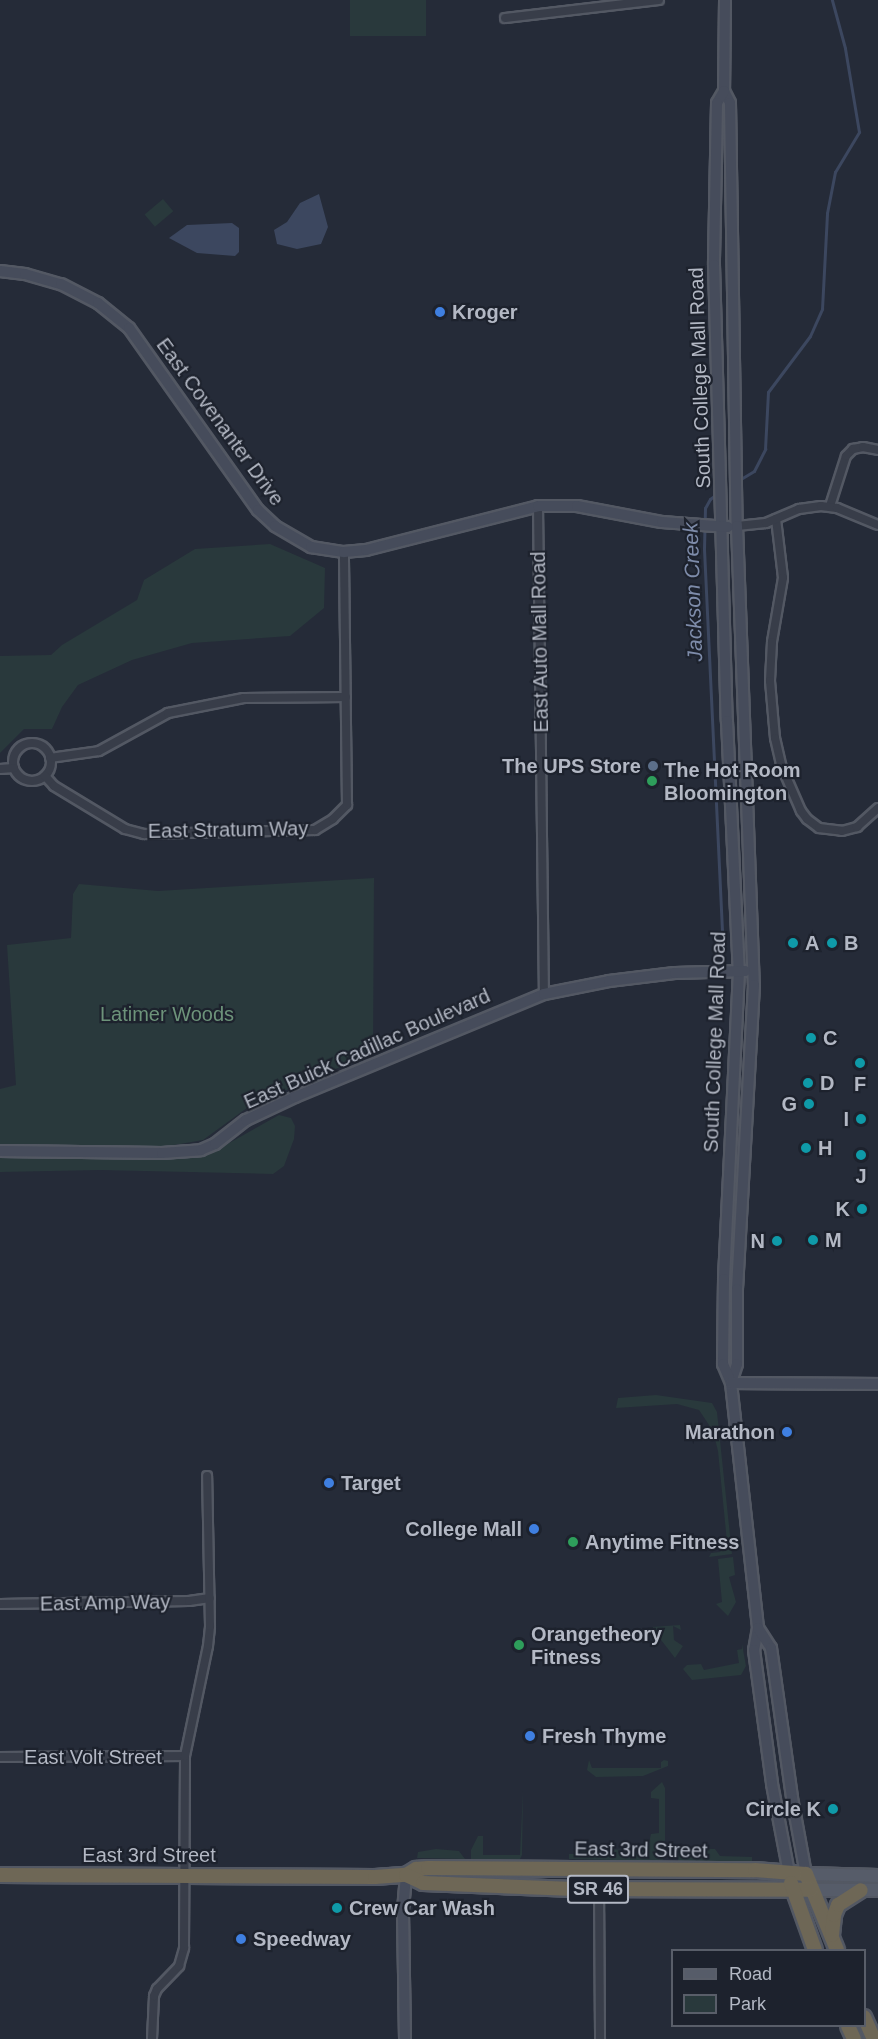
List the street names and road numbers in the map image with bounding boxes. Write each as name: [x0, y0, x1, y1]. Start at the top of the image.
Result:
street label: South College Mall Road: [684, 267, 716, 489]
street label: East Covenanter Drive: [151, 334, 289, 510]
street label: East Auto Mall Road: [526, 551, 554, 733]
street label: East Stratum Way: [148, 817, 308, 843]
street label: South College Mall Road: [699, 931, 731, 1153]
street label: East Buick Cadillac Boulevard: [240, 984, 494, 1114]
street label: East Amp Way: [39, 1590, 171, 1616]
street label: East Volt Street: [24, 1745, 162, 1769]
street label: East 3rd Street: [574, 1837, 708, 1863]
street label: East 3rd Street: [82, 1843, 216, 1867]
road number: SR 46: [566, 1874, 630, 1904]

